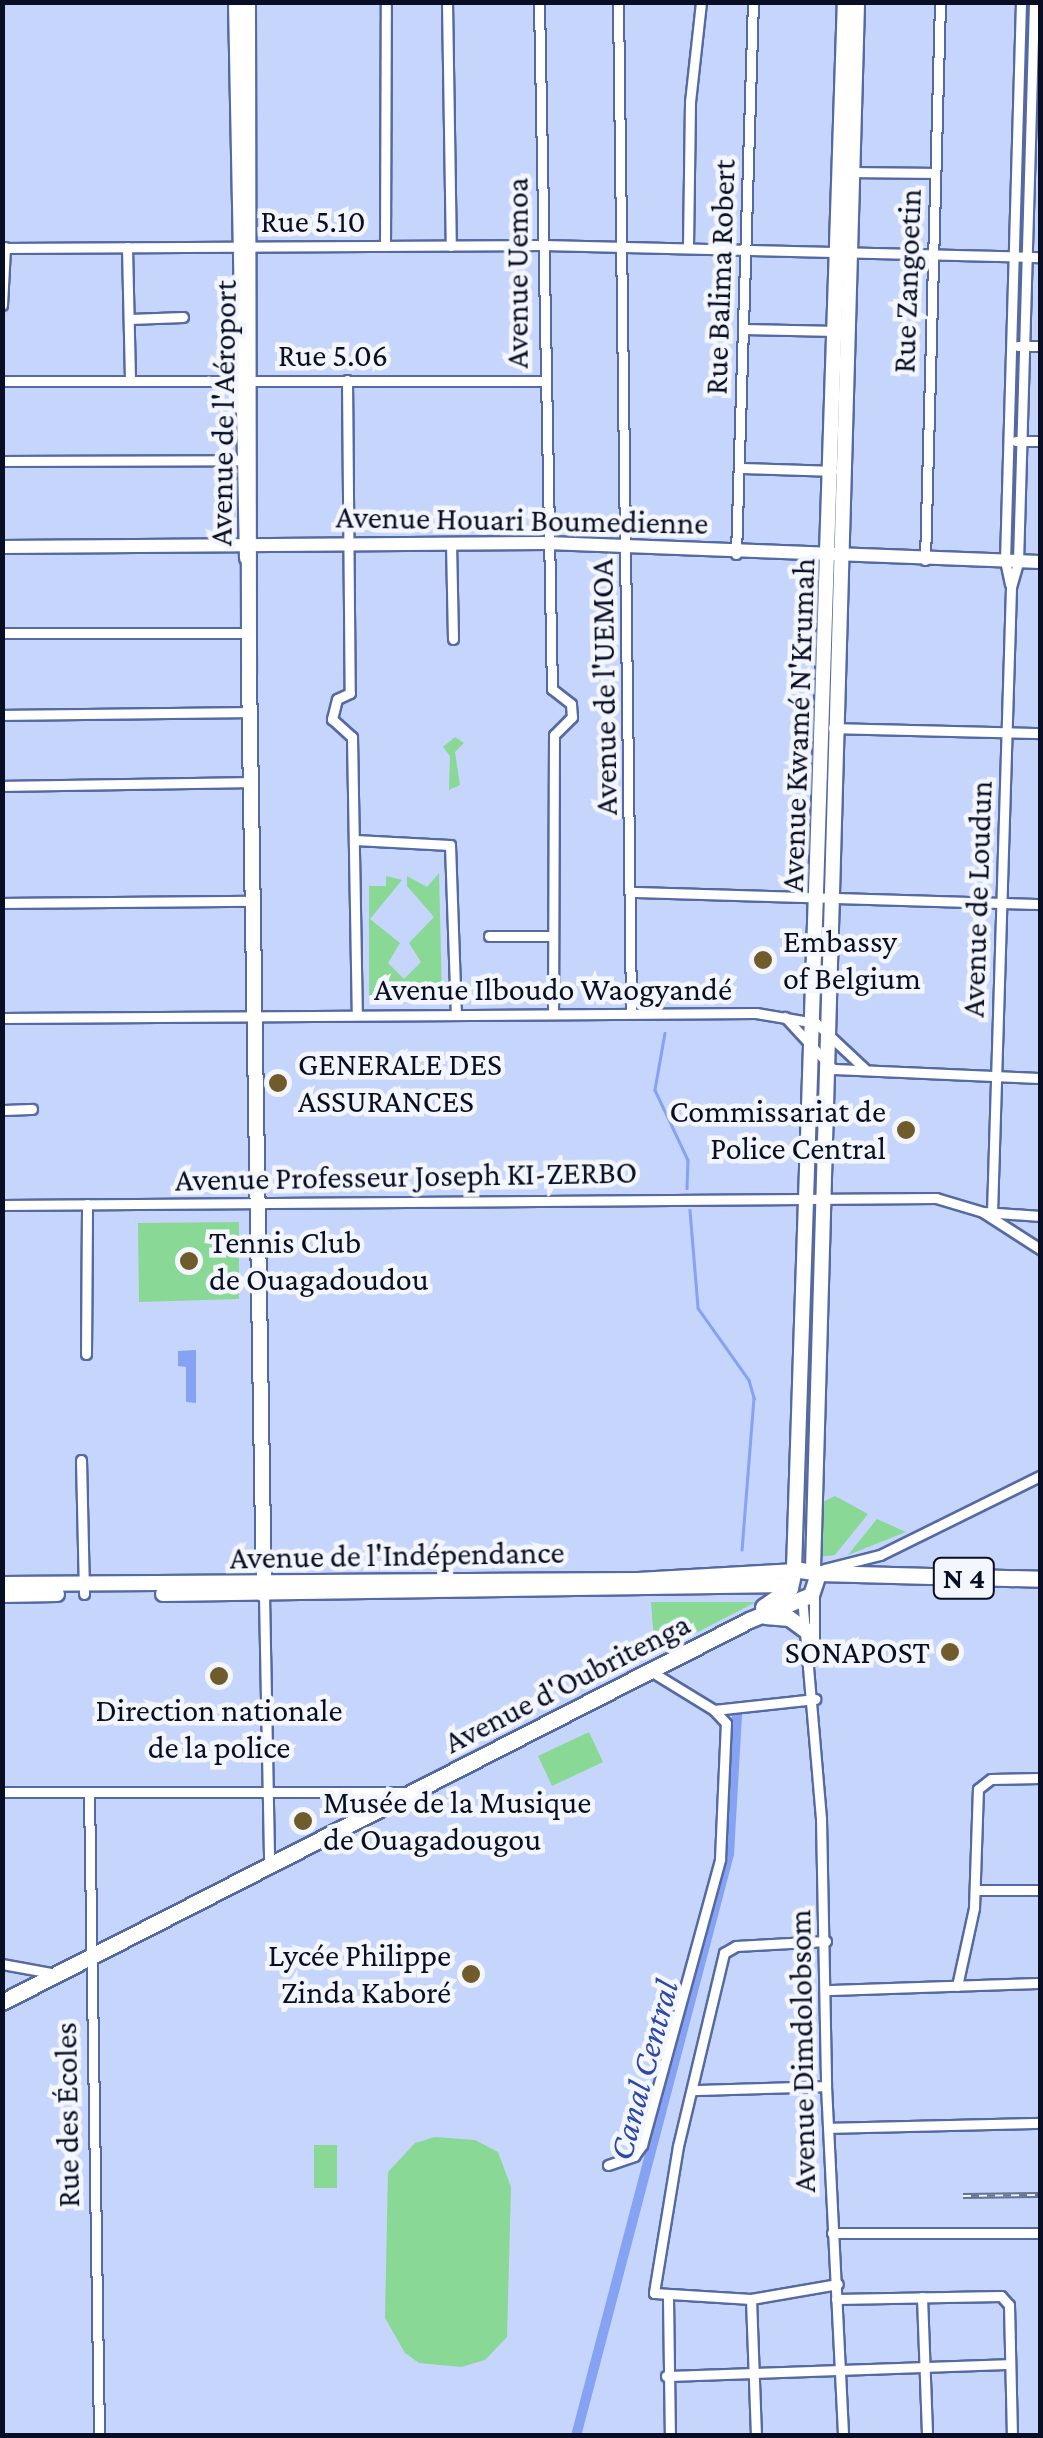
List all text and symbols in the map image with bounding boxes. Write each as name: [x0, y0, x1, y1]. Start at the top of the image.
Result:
street label: Rue Balima Robert: [697, 159, 743, 395]
street label: Avenue Uemoa: [498, 177, 536, 369]
street label: Rue Zangoetin: [885, 188, 929, 374]
street label: Rue 5.10: [260, 202, 366, 240]
street label: Avenue de l'Aéroport: [201, 280, 245, 546]
street label: Rue 5.06: [278, 336, 388, 374]
street label: Avenue Houari Boumedienne: [335, 498, 709, 542]
street label: Avenue Kwamé N'Krumah: [773, 557, 823, 893]
street label: Avenue de l'UEMOA: [583, 558, 625, 816]
street label: Avenue de Loudun: [954, 780, 1000, 1018]
place label: Embassy of Belgium: [783, 923, 921, 998]
marker: Embassy of Belgium: [752, 949, 774, 971]
street label: Avenue Ilboudo Waogyandé: [374, 970, 732, 1008]
place label: GENERALE DES ASSURANCES: [298, 1046, 502, 1121]
marker: GENERALE DES ASSURANCES: [267, 1072, 289, 1094]
place label: Commissariat de Police Central: [670, 1093, 886, 1168]
marker: Commissariat de Police Central: [895, 1119, 917, 1141]
street label: Avenue Professeur Joseph KI-ZERBO: [175, 1153, 637, 1199]
place label: Tennis Club de Ouagadoudou: [209, 1224, 429, 1299]
marker: Tennis Club de Ouagadoudou: [178, 1250, 200, 1272]
street label: Avenue de l'Indépendance: [229, 1533, 565, 1577]
road number: N 4: [932, 1553, 996, 1603]
street label: Avenue d'Oubritenga: [438, 1604, 696, 1762]
place label: SONAPOST: [785, 1633, 930, 1671]
marker: SONAPOST: [939, 1641, 961, 1663]
marker: Direction nationale de la police: [208, 1665, 230, 1687]
place label: Direction nationale de la police: [95, 1692, 343, 1767]
place label: Musée de la Musique de Ouagadougou: [323, 1784, 591, 1859]
marker: Musée de la Musique de Ouagadougou: [292, 1810, 314, 1832]
street label: Avenue Dimdolobsom: [780, 1909, 824, 2193]
place label: Lycée Philippe Zinda Kaboré: [268, 1937, 451, 2012]
marker: Lycée Philippe Zinda Kaboré: [460, 1963, 482, 1985]
water label: Canal Central: [600, 1975, 688, 2165]
street label: Rue des Écoles: [46, 2022, 88, 2208]

